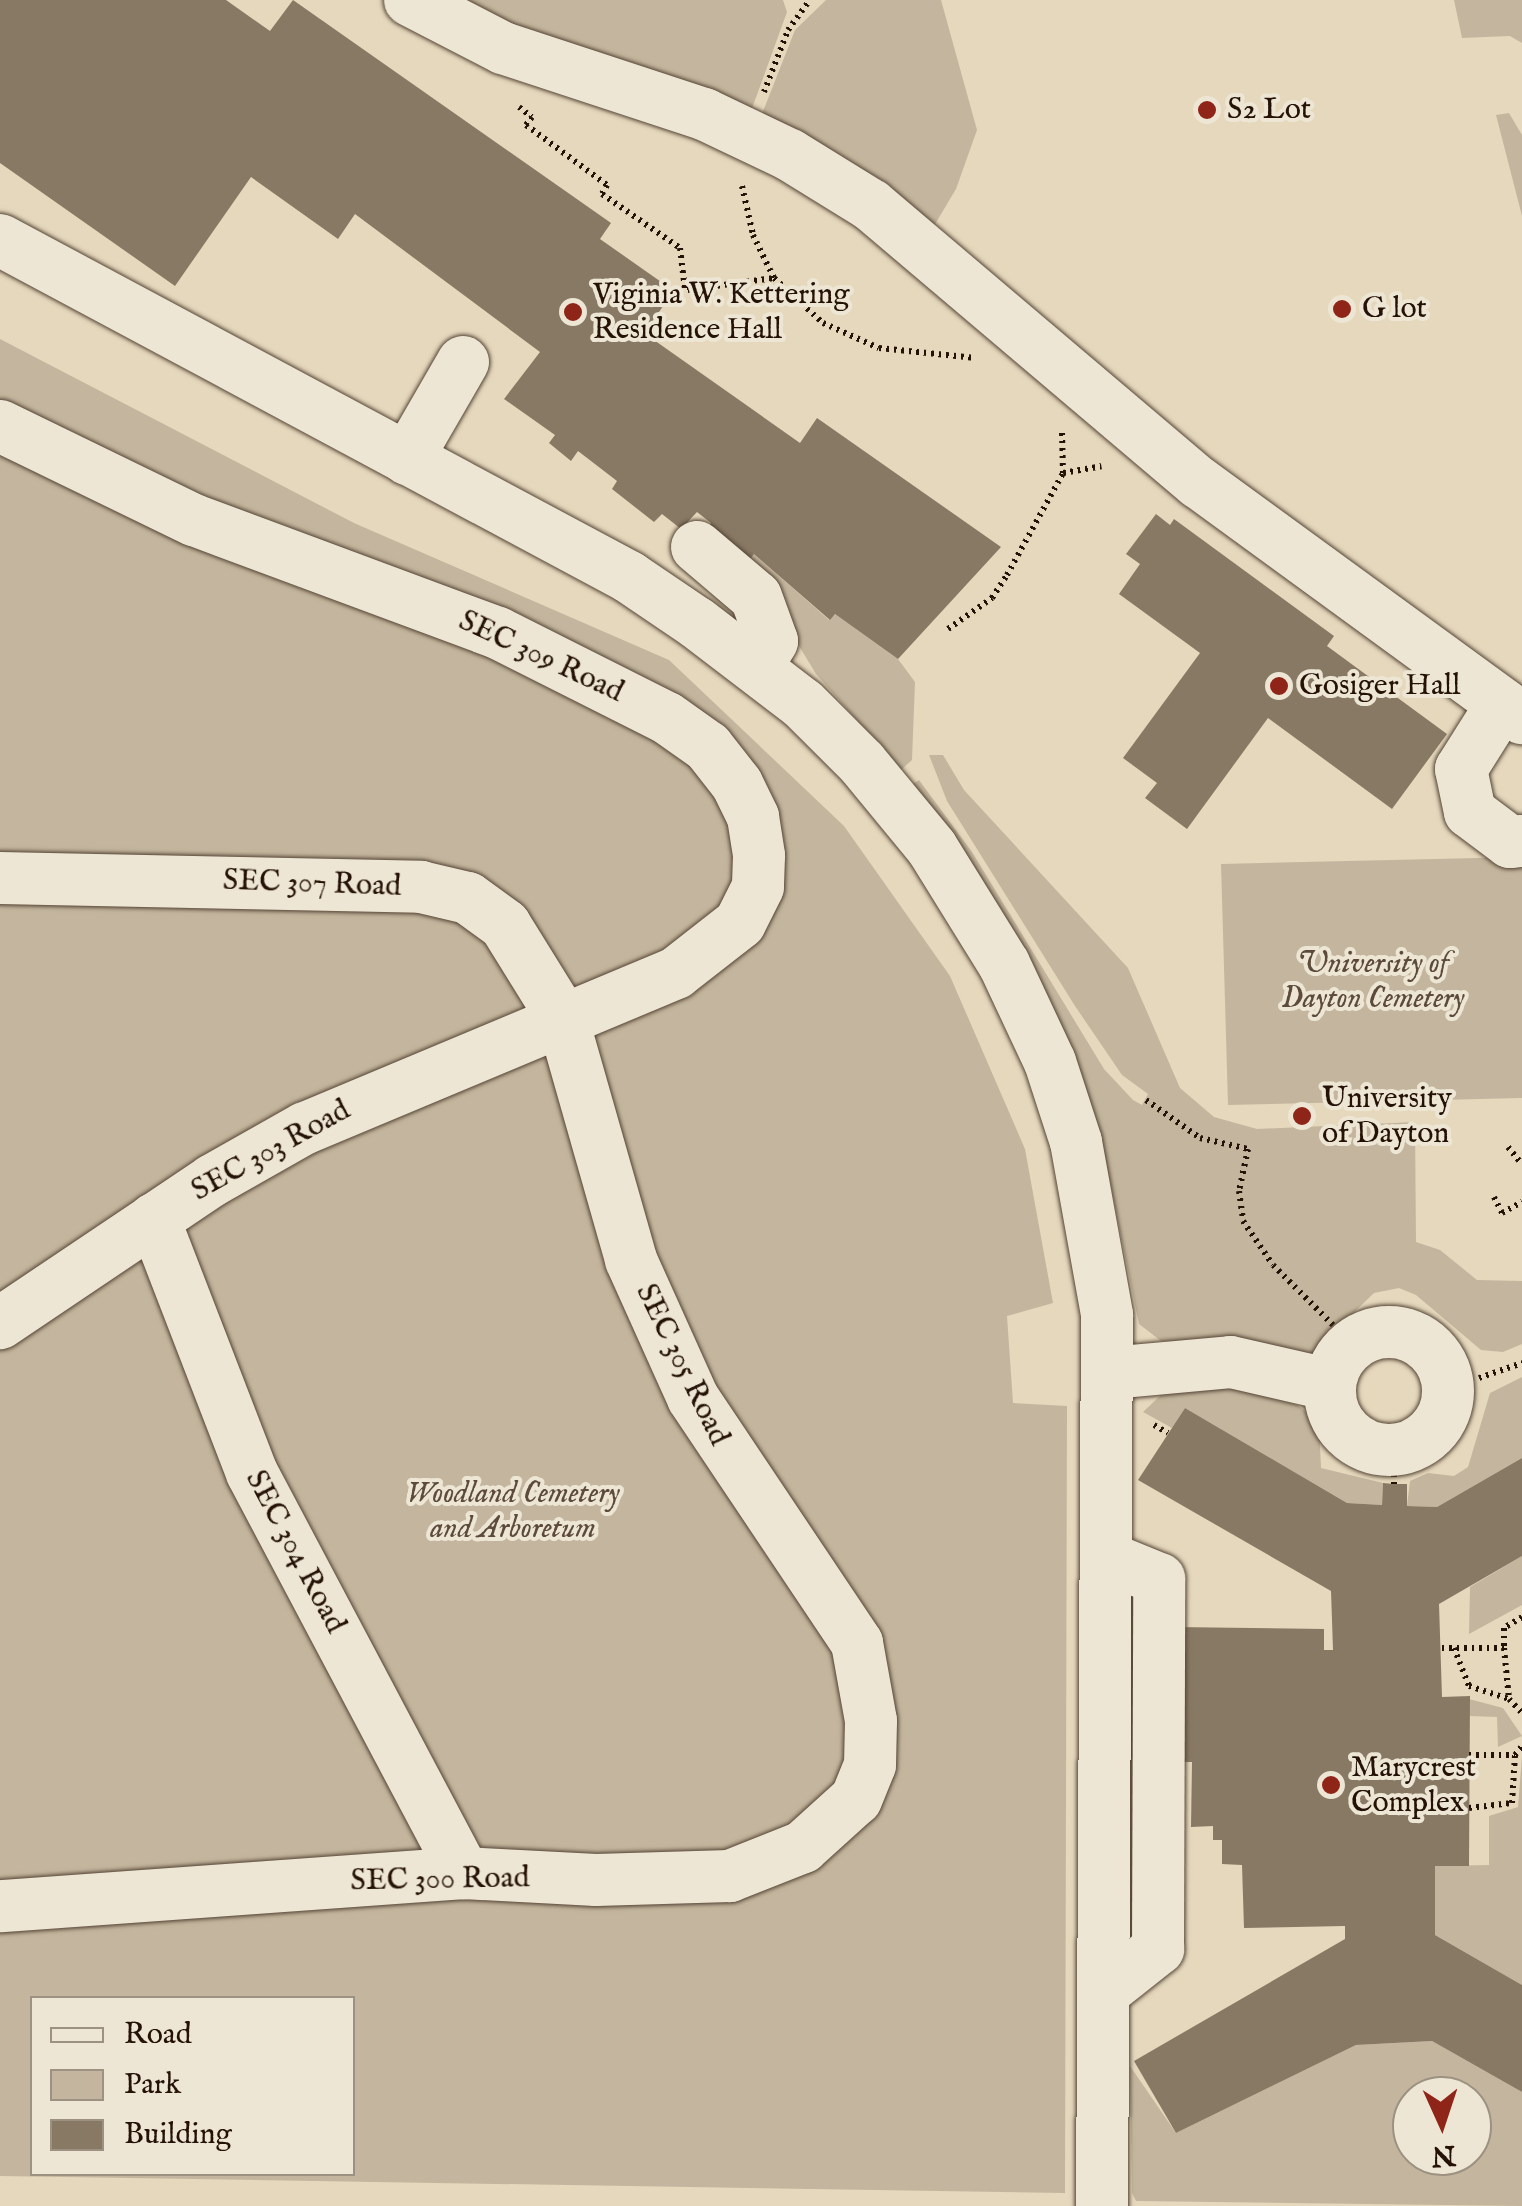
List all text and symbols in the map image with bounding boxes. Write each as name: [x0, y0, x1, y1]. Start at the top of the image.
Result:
place label: S2 Lot: [1227, 92, 1311, 128]
marker: S2 Lot: [1196, 99, 1218, 121]
place label: Viginia W. Kettering Residence Hall: [593, 277, 850, 348]
place label: G lot: [1362, 291, 1427, 327]
marker: G lot: [1331, 298, 1353, 320]
marker: Viginia W. Kettering Residence Hall: [562, 301, 584, 323]
street label: SEC 309 Road: [453, 603, 629, 711]
place label: Gosiger Hall: [1299, 668, 1460, 704]
marker: Gosiger Hall: [1268, 675, 1290, 697]
street label: SEC 307 Road: [222, 863, 402, 905]
park label: University of Dayton Cemetery: [1281, 946, 1465, 1016]
place label: University of Dayton: [1322, 1081, 1452, 1152]
street label: SEC 303 Road: [185, 1093, 357, 1209]
marker: University of Dayton: [1291, 1105, 1313, 1127]
street label: SEC 305 Road: [627, 1278, 737, 1452]
street label: SEC 304 Road: [237, 1464, 353, 1640]
park label: Woodland Cemetery and Arboretum: [406, 1476, 620, 1546]
place label: Marycrest Complex: [1351, 1750, 1476, 1820]
marker: Marycrest Complex: [1320, 1774, 1342, 1796]
street label: SEC 300 Road: [350, 1860, 530, 1900]
legend: [30, 1996, 355, 2176]
text: Road: [124, 2016, 192, 2054]
text: Park: [124, 2066, 181, 2104]
north arrow: [1392, 2076, 1492, 2176]
text: Building: [124, 2116, 232, 2154]
text: N: [1430, 2136, 1457, 2173]

